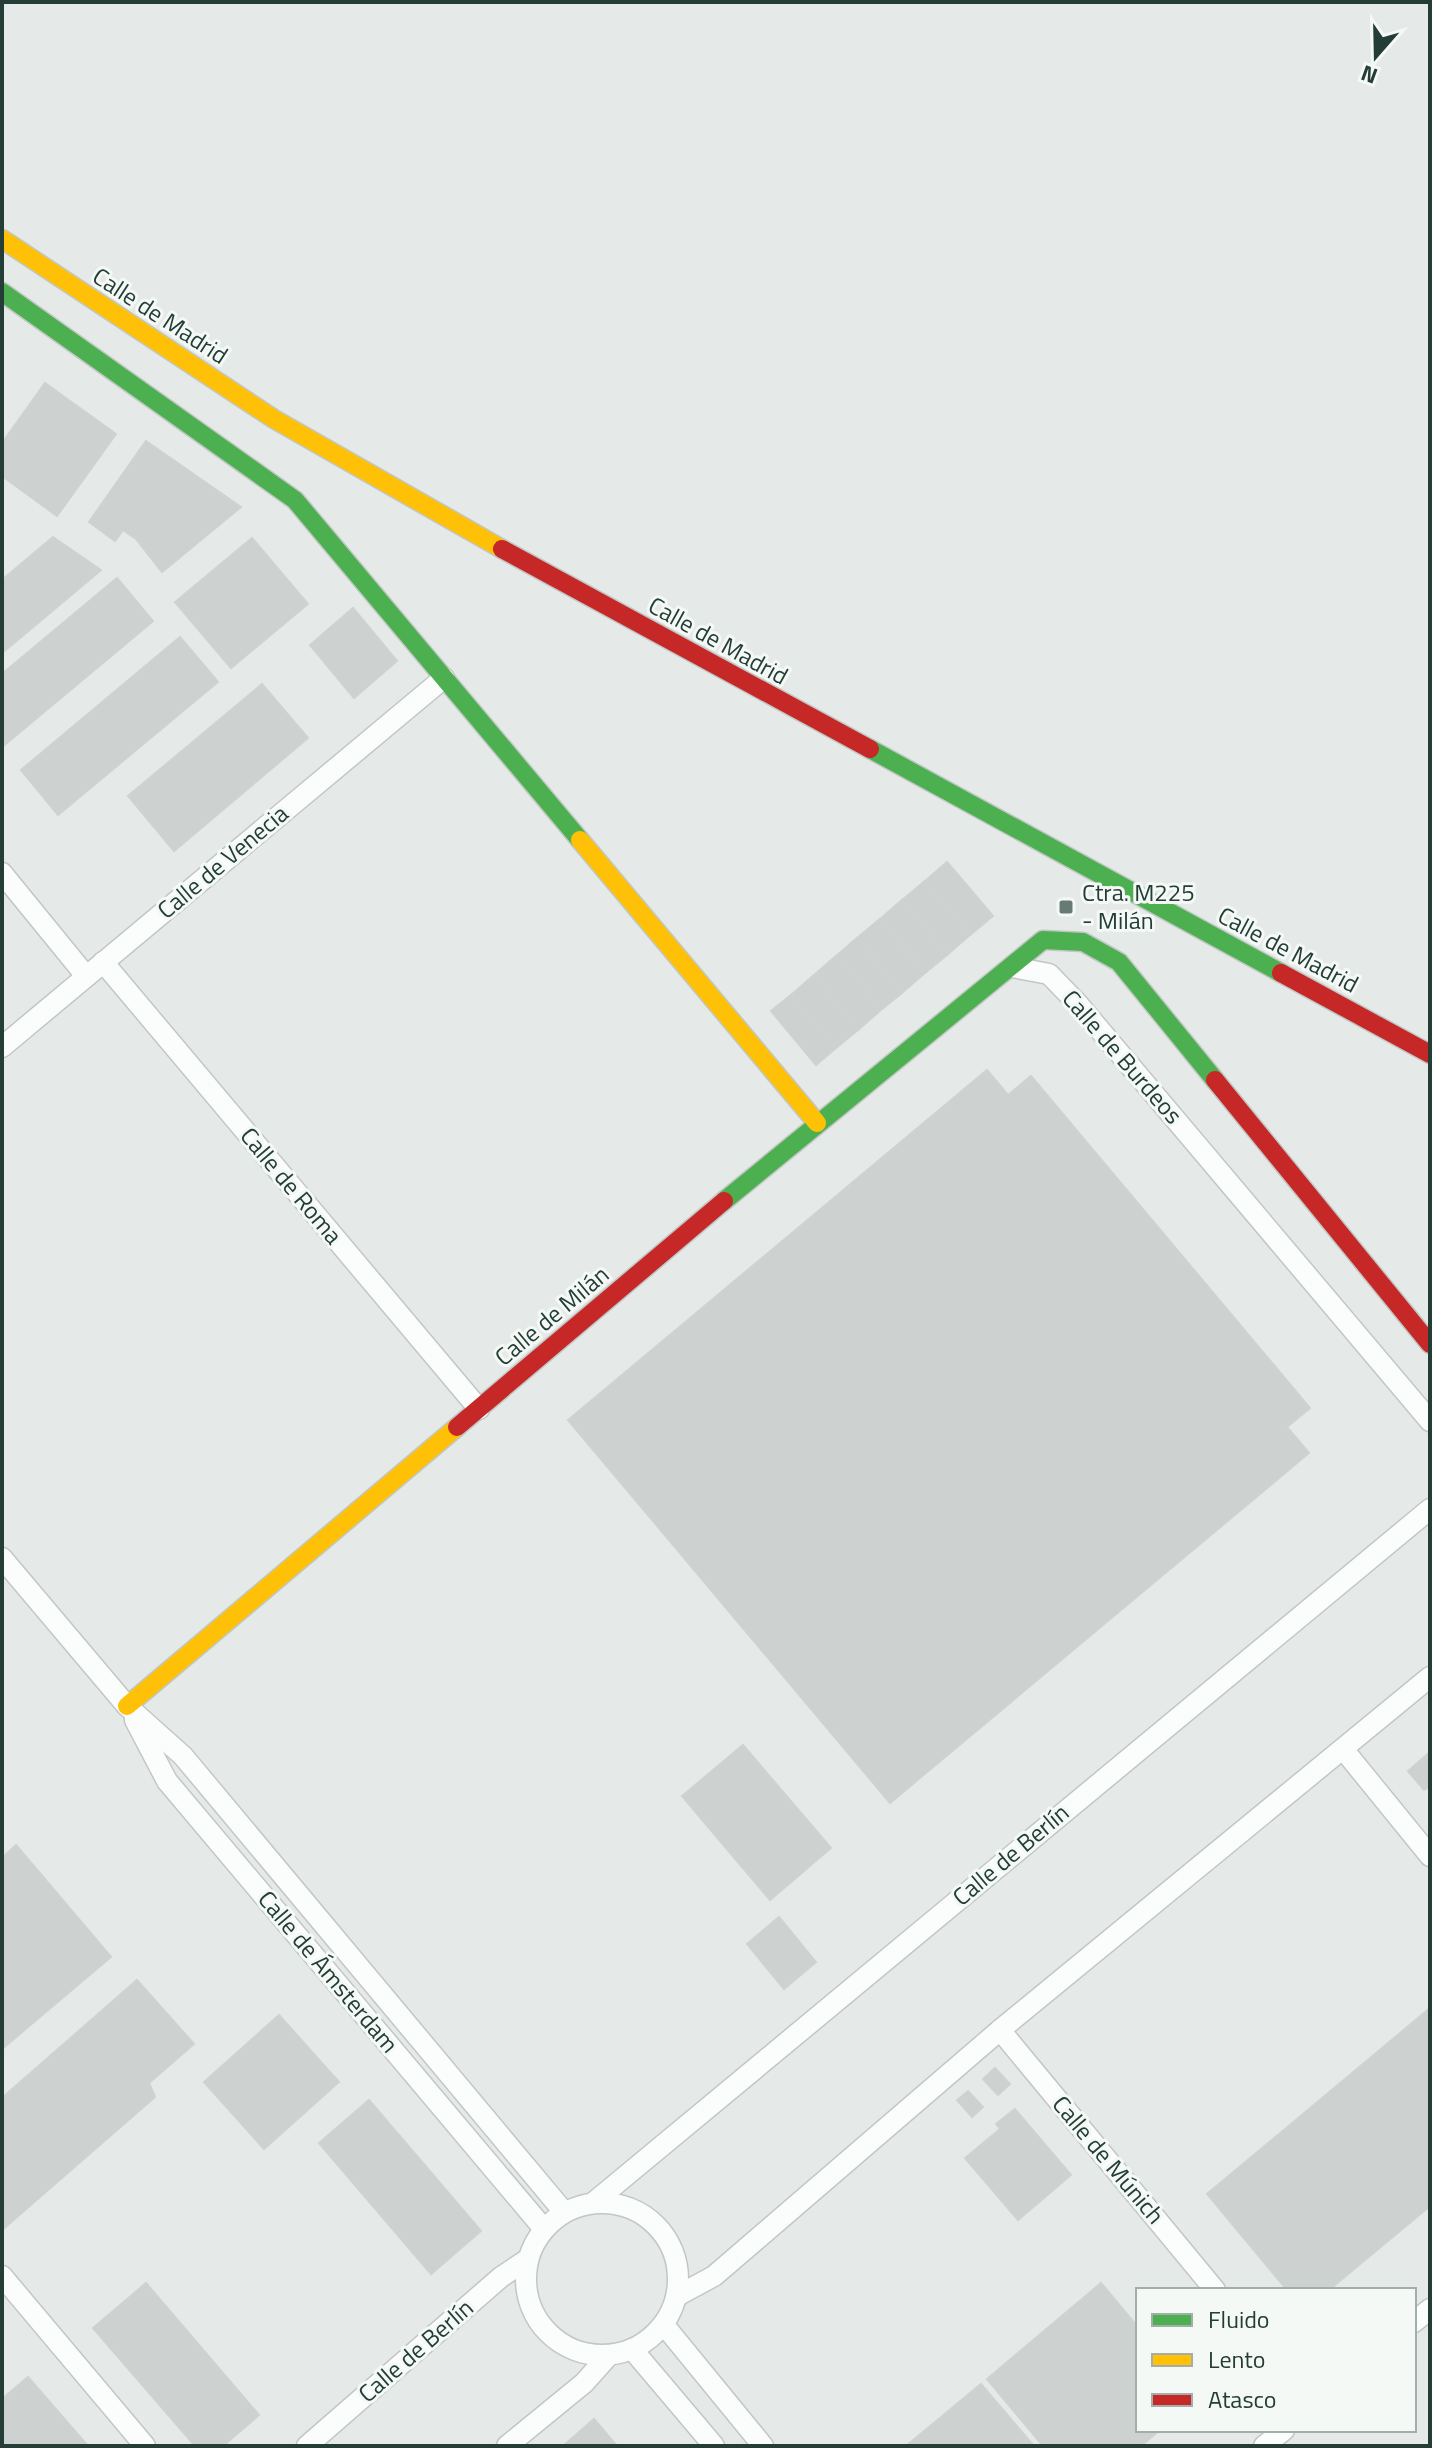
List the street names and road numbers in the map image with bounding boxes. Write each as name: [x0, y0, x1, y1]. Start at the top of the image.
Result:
street label: Calle de Madrid: [86, 258, 235, 372]
street label: Calle de Madrid: [642, 587, 795, 693]
street label: Calle de Venecia: [149, 795, 296, 927]
street label: Calle de Madrid: [1212, 897, 1365, 1001]
street label: Calle de Burdeos: [1054, 981, 1191, 1131]
street label: Calle de Roma: [232, 1119, 352, 1252]
street label: Calle de Milán: [486, 1257, 616, 1374]
street label: Calle de Berlín: [944, 1795, 1077, 1914]
street label: Calle de Ámsterdam: [250, 1882, 408, 2060]
street label: Calle de Múnich: [1044, 2087, 1173, 2231]
street label: Calle de Berlín: [350, 2290, 481, 2411]

